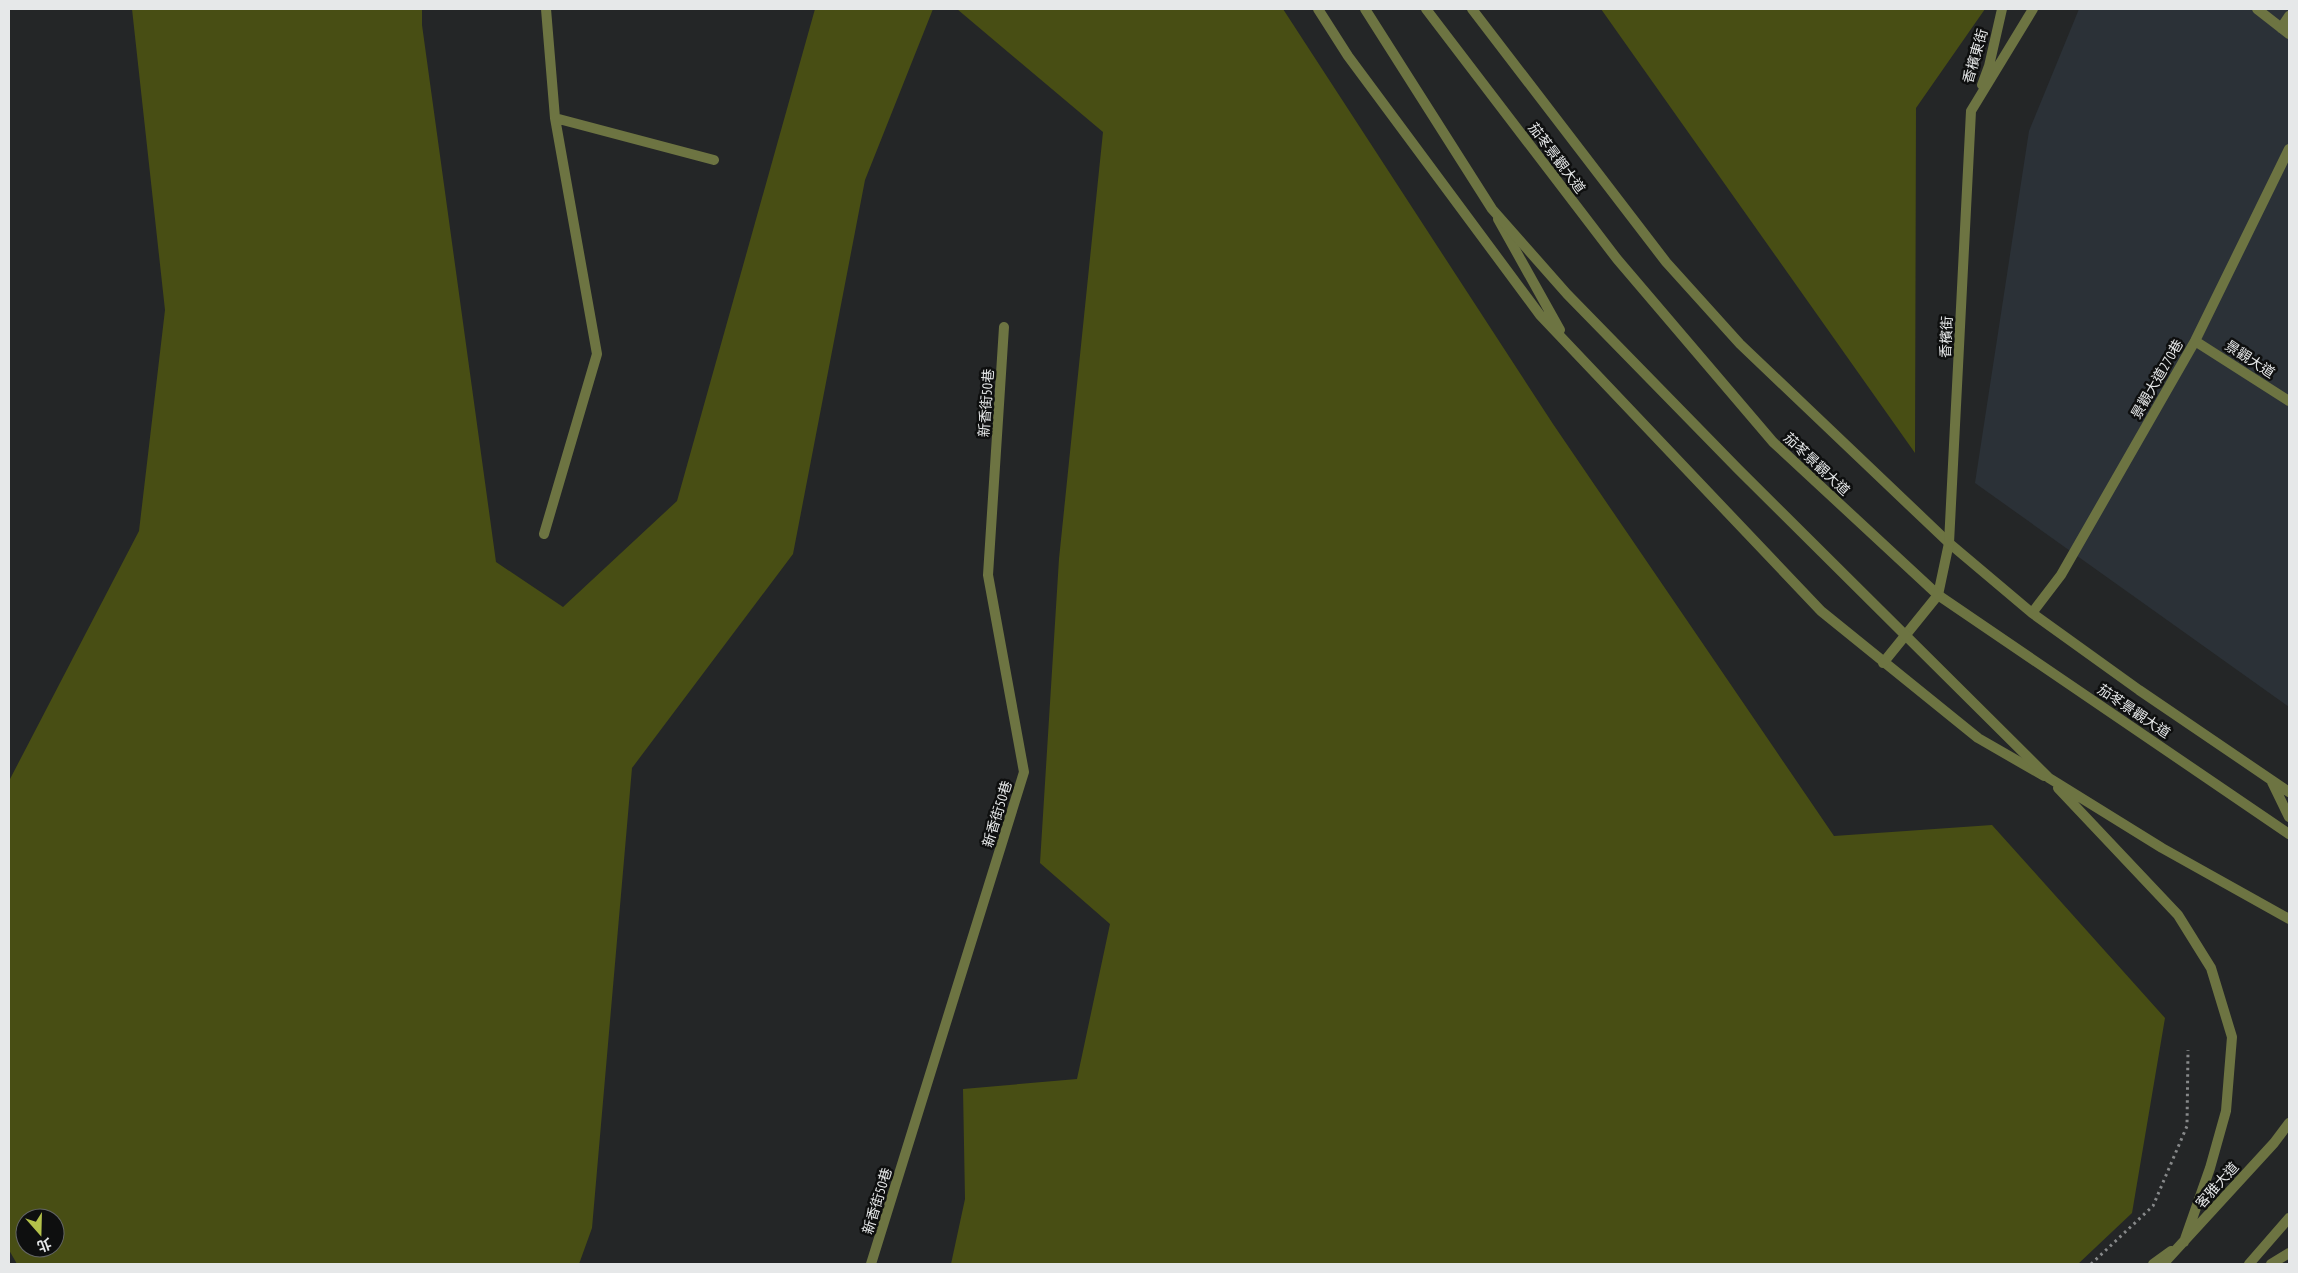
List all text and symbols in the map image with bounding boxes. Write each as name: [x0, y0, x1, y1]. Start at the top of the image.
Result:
street label: 香檳東街: [1959, 27, 1991, 85]
street label: 茄苳景觀大道: [1525, 119, 1589, 197]
street label: 香檳街: [1936, 316, 1956, 358]
street label: 景觀大道270巷: [2127, 336, 2187, 422]
street label: 景觀大道: [2222, 336, 2278, 382]
street label: 新香街50巷: [975, 368, 997, 438]
street label: 茄苳景觀大道: [1780, 429, 1854, 499]
street label: 茄苳景觀大道: [2094, 680, 2174, 742]
street label: 新香街50巷: [978, 779, 1016, 849]
street label: 客雅大道: [2192, 1158, 2242, 1212]
street label: 新香街50巷: [858, 1166, 896, 1236]
north arrow: [15, 1208, 65, 1258]
text: 北: [35, 1234, 54, 1256]

